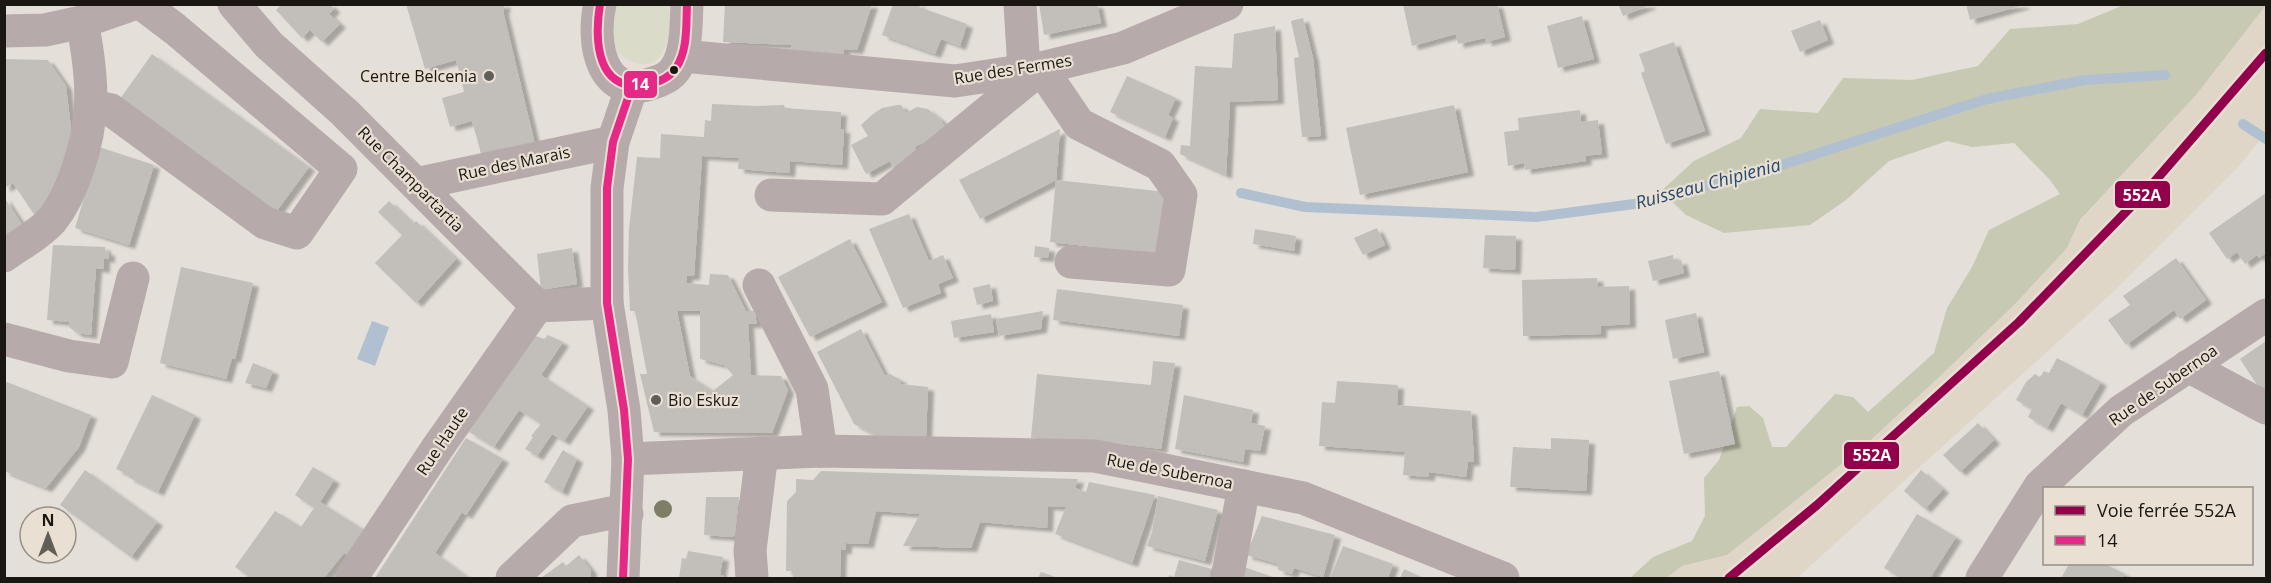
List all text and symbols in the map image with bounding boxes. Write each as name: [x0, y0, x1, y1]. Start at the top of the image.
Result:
street label: Rue des Fermes: [953, 49, 1073, 89]
unlabelled marker: [668, 64, 680, 76]
place label: Centre Belcenia: [360, 65, 477, 87]
marker: Centre Belcenia: [482, 69, 496, 83]
line badge: 14: [623, 70, 658, 99]
text: 14: [631, 73, 649, 95]
street label: Rue Champartartia: [353, 121, 469, 237]
street label: Rue des Marais: [456, 140, 572, 186]
water label: Ruisseau Chipienia: [1632, 152, 1783, 214]
line badge: 552A: [2114, 180, 2171, 209]
text: 552A: [2123, 184, 2162, 206]
street label: Rue de Subernoa: [2104, 339, 2222, 431]
place label: Bio Eskuz: [668, 389, 738, 411]
marker: Bio Eskuz: [649, 393, 663, 407]
street label: Rue Haute: [411, 402, 473, 479]
line badge: 552A: [1843, 441, 1900, 470]
text: 552A: [1853, 444, 1892, 466]
street label: Rue de Subernoa: [1105, 448, 1235, 494]
legend: [2043, 487, 2253, 565]
text: Voie ferrée 552A: [2097, 498, 2237, 522]
north arrow: [18, 505, 78, 565]
text: N: [41, 509, 55, 531]
text: 14: [2097, 528, 2118, 552]

